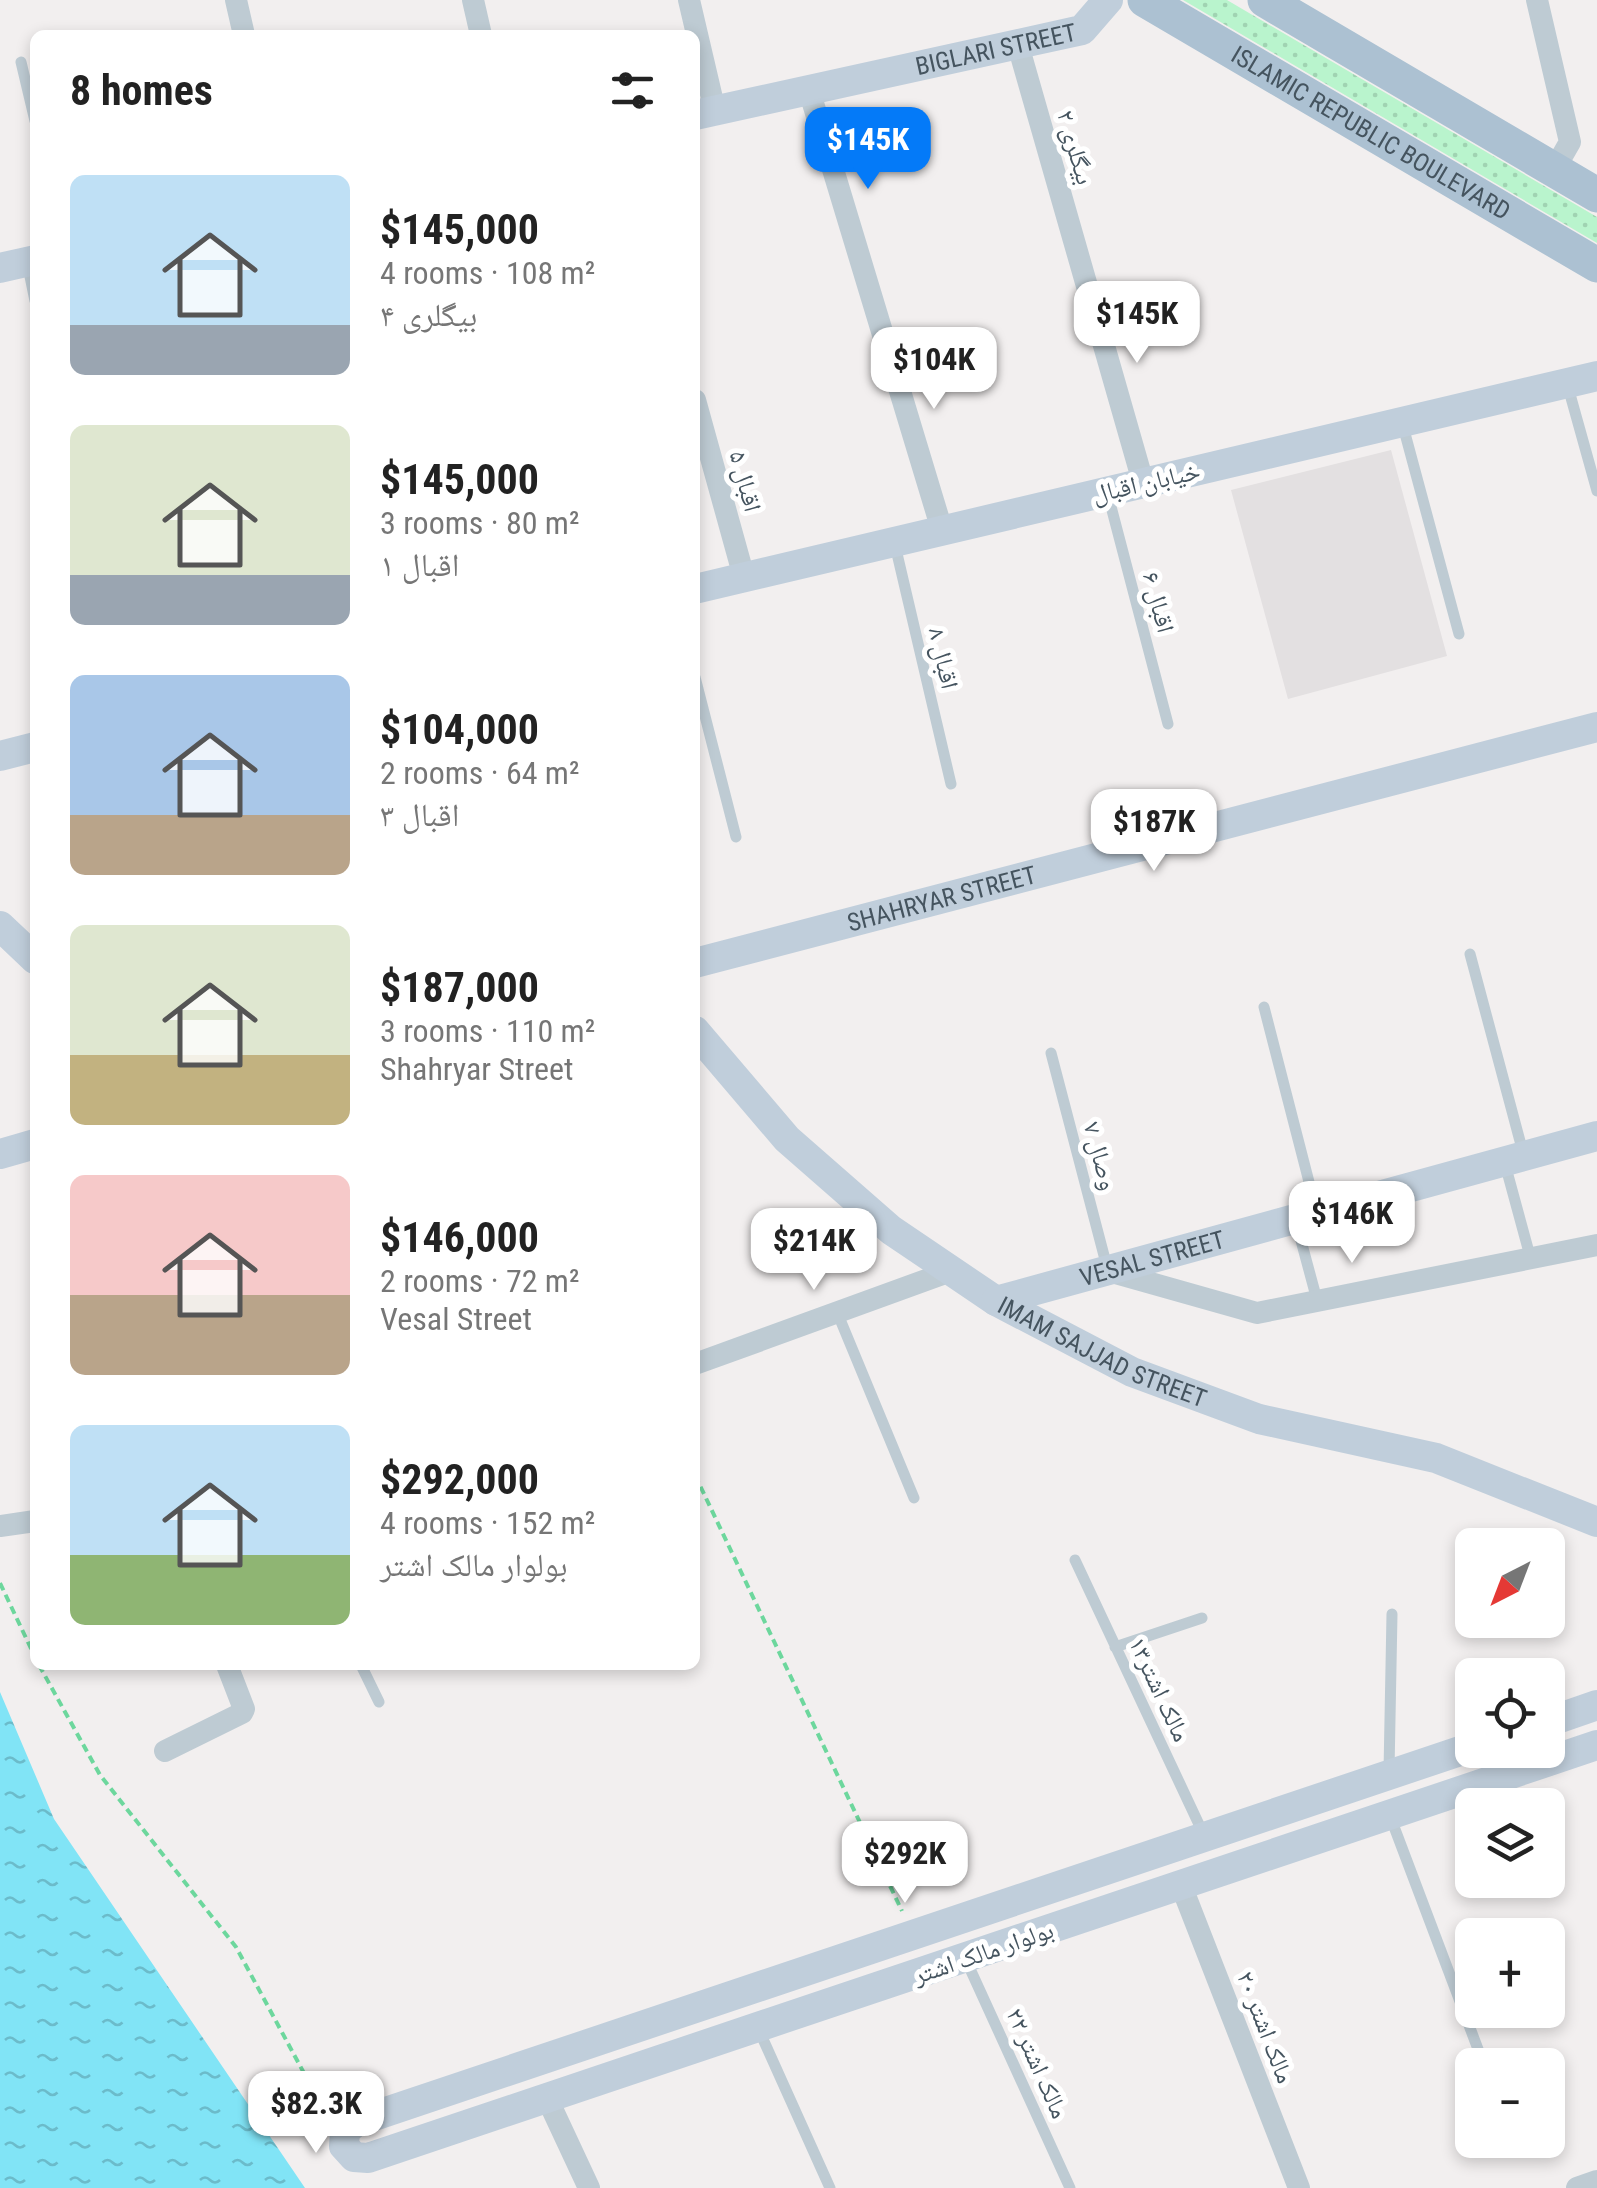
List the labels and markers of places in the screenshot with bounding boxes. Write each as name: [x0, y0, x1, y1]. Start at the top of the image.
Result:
pin: $145K: [798, 107, 938, 192]
pin: $145K: [1067, 281, 1207, 366]
pin: $104K: [864, 327, 1004, 412]
pin: $187K: [1084, 789, 1224, 874]
pin: $146K: [1282, 1181, 1422, 1266]
pin: $214K: [744, 1208, 884, 1293]
pin: $292K: [835, 1821, 975, 1906]
pin: $82.3K: [235, 2071, 397, 2156]

